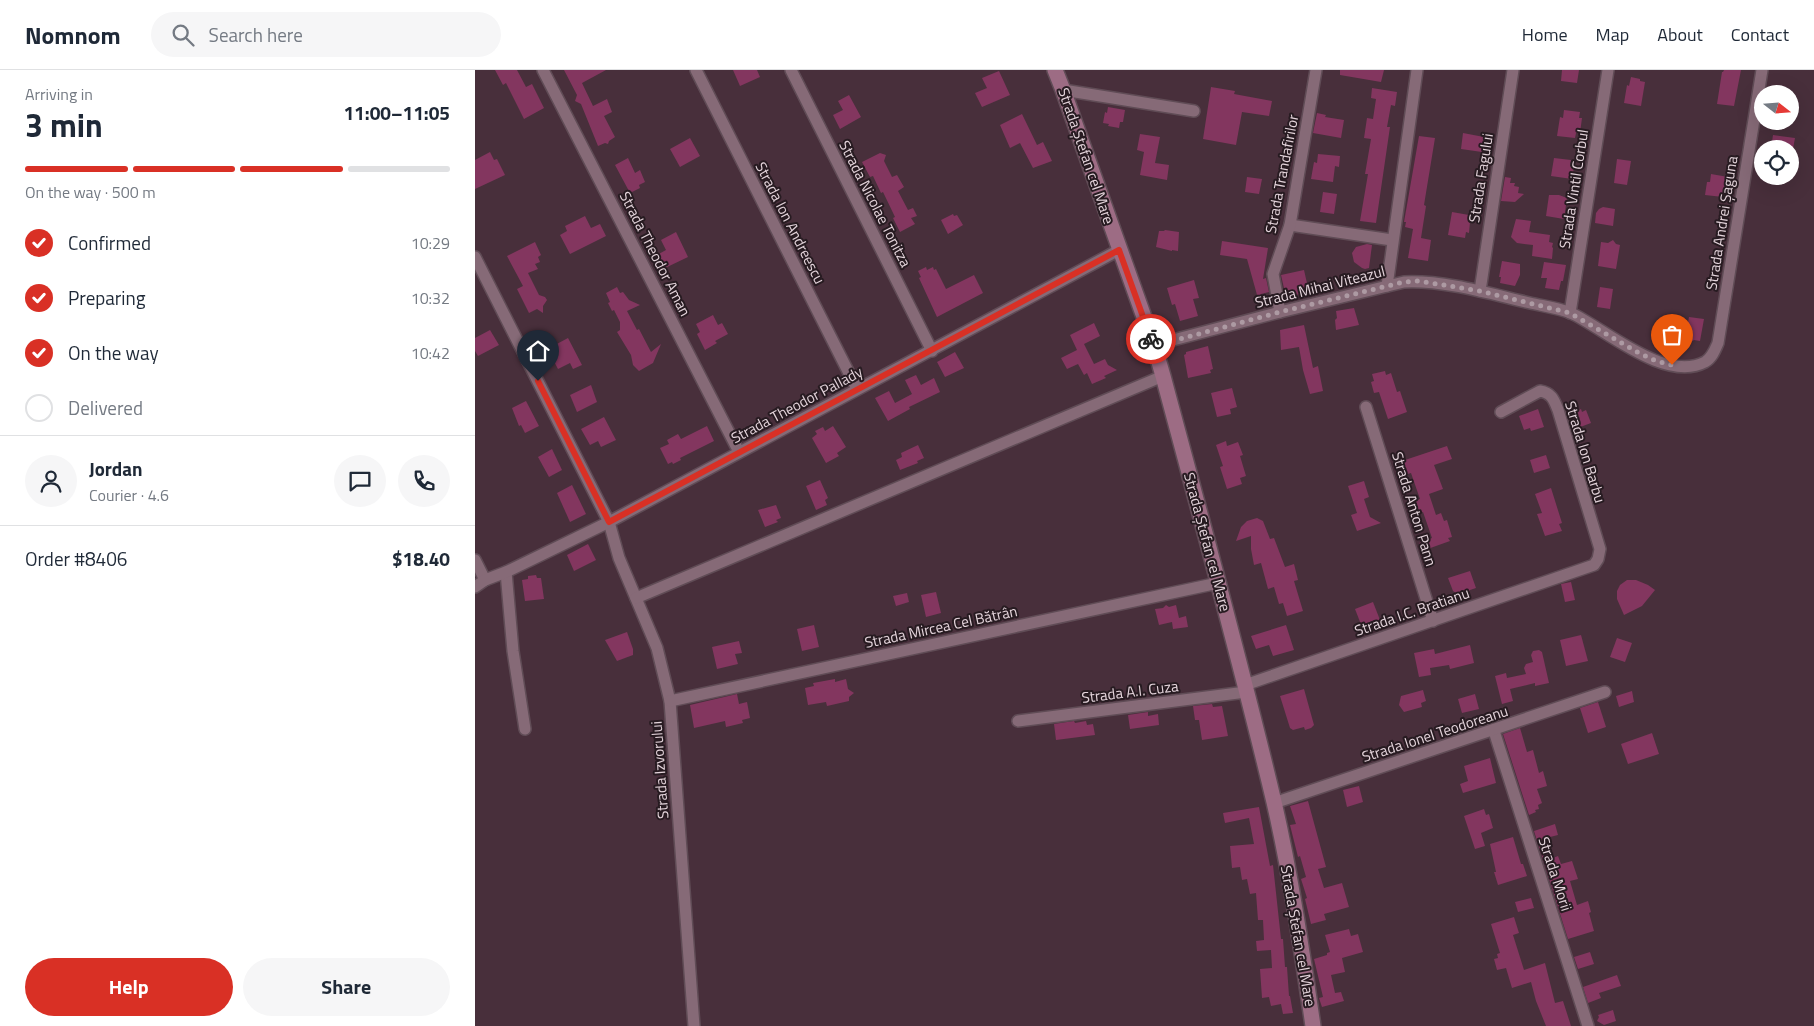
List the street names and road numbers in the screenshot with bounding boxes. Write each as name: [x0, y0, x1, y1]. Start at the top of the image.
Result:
street label: Strada Ștefan cel Mare: [1052, 85, 1121, 227]
street label: Strada Trandafirilor: [1259, 112, 1304, 235]
street label: Strada Vintil Corbul: [1553, 128, 1594, 250]
street label: Strada Fagului: [1462, 132, 1499, 224]
street label: Strada Nicolae Tonitza: [833, 136, 918, 272]
street label: Strada Andrei Șaguna: [1700, 154, 1744, 292]
street label: Strada Ion Andreescu: [750, 158, 831, 288]
street label: Strada Theodor Aman: [614, 187, 697, 320]
street label: Strada Mihai Viteazul: [1252, 259, 1387, 314]
street label: Strada Theodor Pallady: [727, 360, 867, 449]
street label: Strada Ion Barbu: [1559, 398, 1612, 506]
street label: Strada Anton Pann: [1386, 449, 1443, 569]
street label: Strada Ștefan cel Mare: [1178, 470, 1237, 614]
street label: Strada I.C. Bratianu: [1351, 581, 1472, 642]
street label: Strada Mircea Cel Bătrân: [862, 599, 1019, 654]
street label: Strada A.I. Cuza: [1080, 674, 1180, 709]
street label: Strada Ionel Teodoreanu: [1359, 699, 1511, 768]
street label: Strada Izvorului: [645, 720, 674, 820]
street label: Strada Morii: [1533, 834, 1578, 914]
street label: Strada Ștefan cel Mare: [1275, 864, 1322, 1008]

